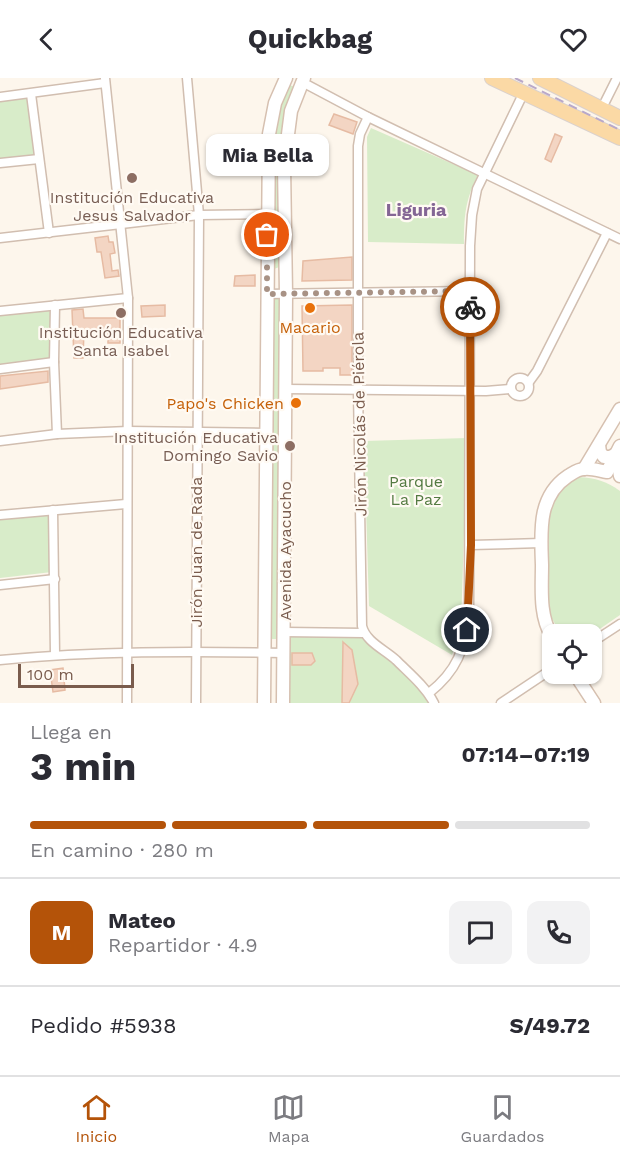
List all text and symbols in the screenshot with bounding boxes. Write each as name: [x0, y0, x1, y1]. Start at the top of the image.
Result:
icon: back: [30, 23, 63, 56]
text: Quickbag: [248, 23, 372, 55]
icon: heart: [557, 23, 590, 56]
callout: Mia Bella: [206, 133, 328, 175]
text: Mia Bella: [222, 143, 313, 167]
marker: Institución Educativa Jesus Salvador: [125, 171, 139, 185]
place label: Institución Educativa Jesus Salvador: [50, 188, 214, 225]
district label: Liguria: [386, 199, 447, 220]
pin: [241, 209, 292, 260]
icon: bag: [250, 218, 283, 251]
courier: [440, 277, 500, 337]
icon: bike: [454, 291, 487, 324]
marker: Macario: [303, 301, 317, 315]
marker: Institución Educativa Santa Isabel: [114, 306, 128, 320]
place label: Macario: [279, 318, 341, 337]
place label: Institución Educativa Santa Isabel: [39, 323, 203, 360]
street label: Jirón Nicolás de Piérola: [348, 332, 371, 516]
place label: Papo's Chicken: [166, 394, 284, 413]
marker: Papo's Chicken: [289, 396, 303, 410]
place label: Institución Educativa Domingo Savio: [114, 428, 278, 465]
marker: Institución Educativa Domingo Savio: [283, 439, 297, 453]
park label: Parque La Paz: [389, 472, 443, 509]
street label: Jirón Juan de Rada: [187, 477, 206, 627]
street label: Avenida Ayacucho: [276, 481, 295, 621]
pin: [441, 604, 492, 655]
icon: home: [450, 613, 483, 646]
map controls: [542, 624, 602, 684]
button: locate: [542, 624, 602, 684]
scale bar: [18, 661, 134, 688]
text: 100 m: [27, 665, 74, 684]
text: Llega en: [30, 720, 112, 744]
text: 07:14–07:19: [462, 742, 590, 767]
text: 3 min: [30, 744, 137, 789]
text: En camino · 280 m: [30, 838, 214, 862]
button: chat: [449, 901, 512, 964]
button: phone: [527, 901, 590, 964]
text: Mateo: [108, 908, 176, 933]
text: M: [51, 920, 72, 945]
text: Repartidor · 4.9: [108, 933, 258, 957]
text: Pedido #5938: [30, 1013, 176, 1038]
text: S/49.72: [510, 1013, 590, 1038]
tab: Inicio: [75, 1091, 117, 1146]
tab: Mapa: [268, 1091, 310, 1146]
tab: Guardados: [461, 1091, 545, 1146]

